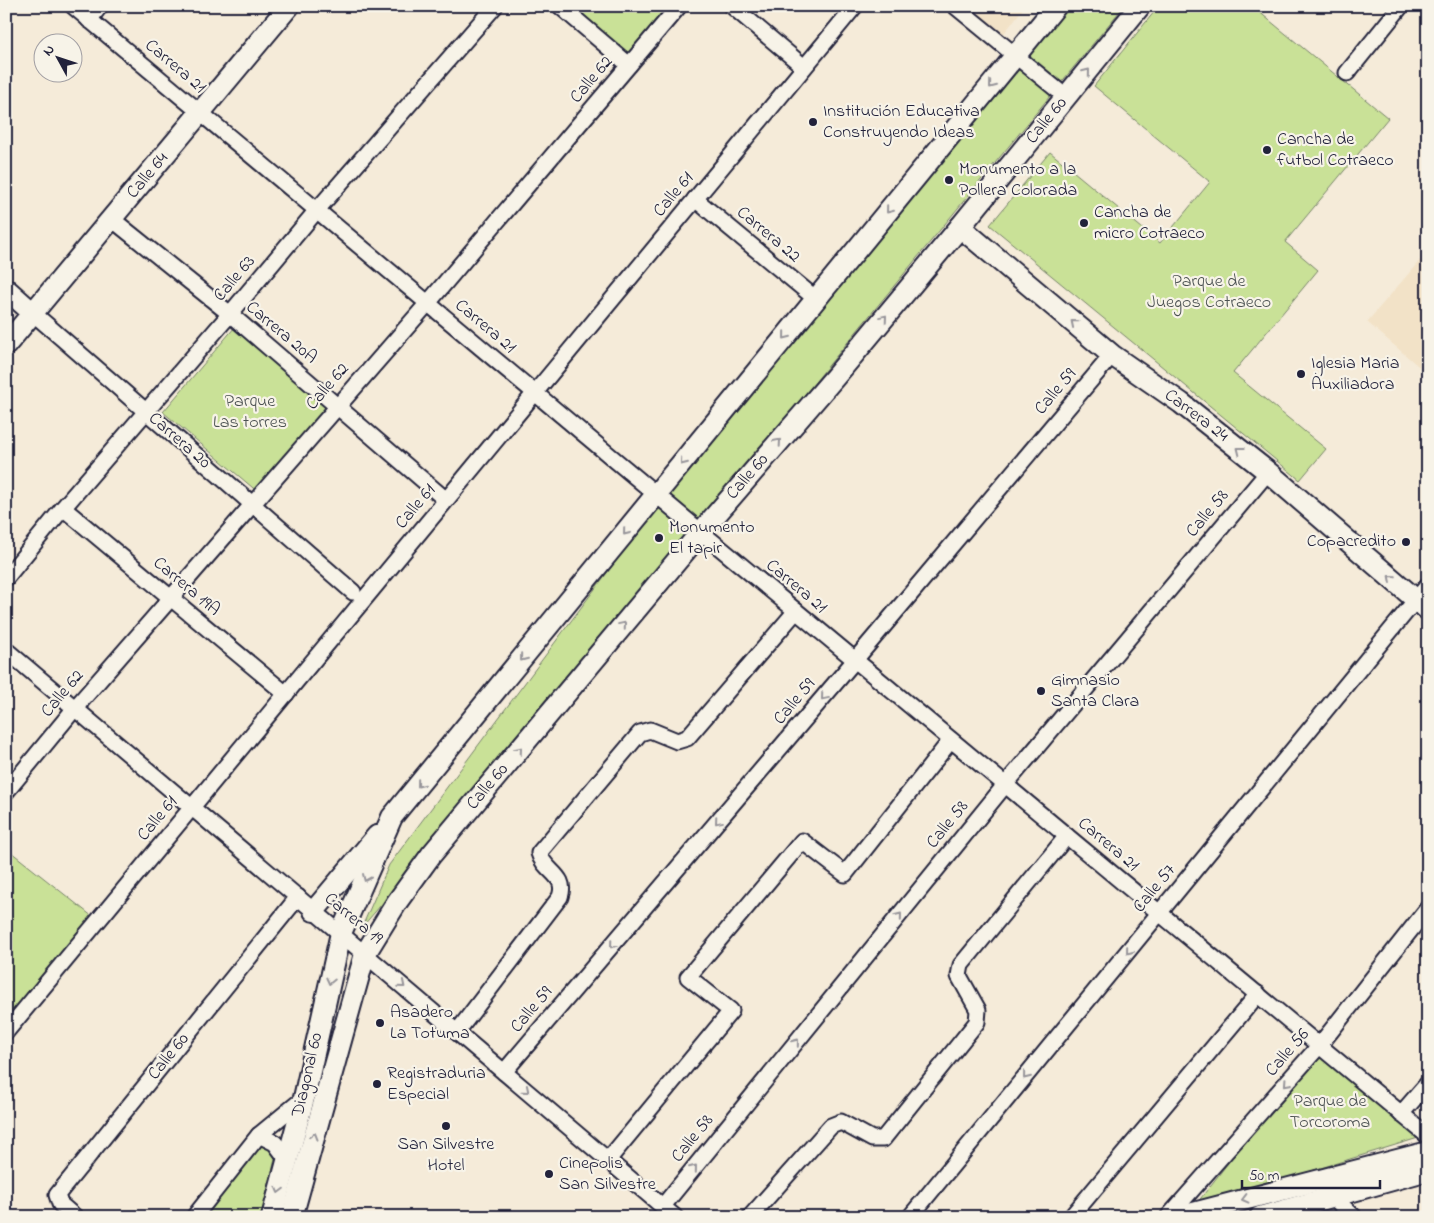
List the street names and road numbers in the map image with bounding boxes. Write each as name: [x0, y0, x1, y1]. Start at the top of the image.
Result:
street label: Carrera 21: [139, 33, 212, 101]
street label: Calle 62: [564, 51, 620, 109]
street label: Calle 60: [1020, 92, 1074, 150]
street label: Calle 64: [121, 147, 176, 205]
street label: Calle 61: [647, 167, 701, 223]
street label: Carrera 22: [730, 200, 806, 270]
street label: Calle 63: [208, 250, 262, 308]
street label: Carrera 21: [449, 293, 522, 361]
street label: Carrera 20A: [240, 295, 322, 371]
street label: Calle 62: [300, 358, 356, 416]
street label: Calle 59: [1029, 363, 1084, 421]
street label: Carrera 24: [1158, 383, 1234, 449]
street label: Carrera 20: [142, 406, 216, 476]
street label: Calle 60: [721, 448, 776, 506]
street label: Calle 61: [389, 479, 443, 535]
street label: Calle 58: [1180, 484, 1236, 544]
street label: Carrera 19A: [147, 551, 225, 623]
street label: Carrera 21: [760, 553, 833, 621]
street label: Calle 62: [35, 665, 91, 723]
street label: Calle 59: [768, 673, 823, 731]
street label: Calle 60: [461, 758, 515, 816]
street label: Calle 61: [131, 791, 185, 847]
street label: Calle 58: [921, 795, 976, 855]
street label: Carrera 21: [1072, 811, 1145, 879]
street label: Calle 57: [1127, 859, 1183, 919]
street label: Carrera 19: [318, 887, 389, 952]
street label: Calle 59: [505, 981, 560, 1039]
street label: Calle 56: [1260, 1023, 1316, 1083]
street label: Calle 60: [142, 1028, 196, 1086]
street label: Diagonal 60: [285, 1030, 331, 1121]
street label: Calle 58: [666, 1109, 721, 1169]

